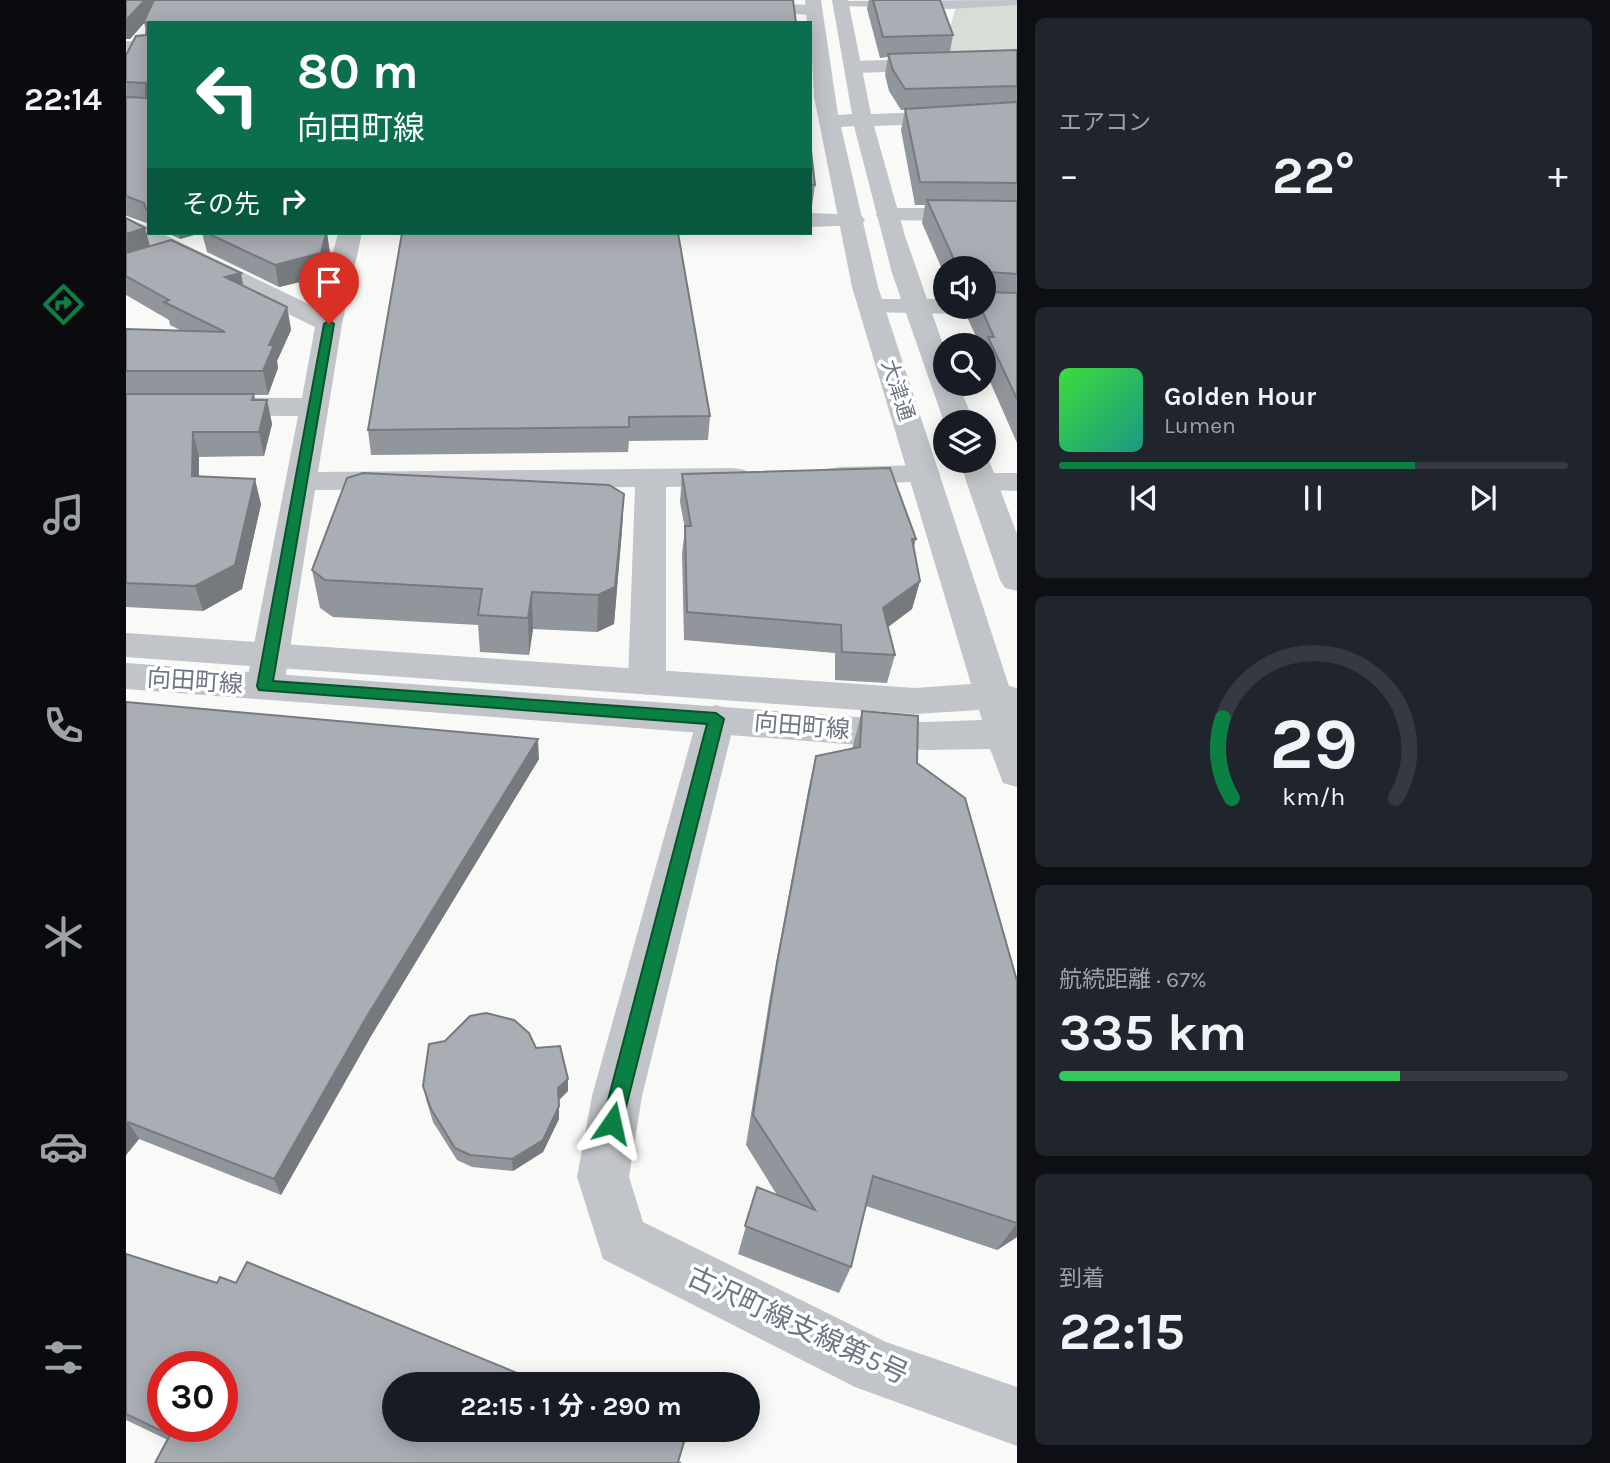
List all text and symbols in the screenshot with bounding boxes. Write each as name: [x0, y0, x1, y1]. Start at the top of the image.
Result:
text: 80 m: [297, 43, 419, 100]
icon: left: [182, 49, 273, 140]
text: 22:14: [24, 81, 102, 118]
text: エアコン: [1059, 109, 1151, 136]
text: 向田町線: [297, 110, 425, 147]
text: 22°: [1272, 145, 1355, 206]
text: −: [1059, 153, 1079, 198]
text: +: [1548, 153, 1568, 198]
icon: right: [274, 182, 312, 220]
text: その先: [182, 189, 260, 220]
pin: [299, 252, 359, 324]
map controls: [933, 256, 996, 473]
button: sound: [933, 256, 996, 319]
icon: arrive: [310, 263, 348, 301]
icon: directions: [39, 280, 88, 329]
button: search: [933, 333, 996, 396]
street label: 大津通: [877, 356, 919, 424]
text: Golden Hour: [1164, 381, 1316, 412]
button: layers: [933, 410, 996, 473]
text: Lumen: [1164, 412, 1236, 439]
icon: previous: [1125, 479, 1163, 517]
icon: pause: [1294, 479, 1332, 517]
icon: next: [1464, 479, 1502, 517]
icon: music: [39, 490, 88, 539]
street label: 向田町線: [146, 664, 244, 698]
icon: phone: [39, 701, 88, 750]
text: 29: [1269, 701, 1358, 786]
street label: 向田町線: [753, 708, 851, 744]
text: km/h: [1282, 781, 1345, 810]
icon: climate: [39, 912, 88, 961]
text: 航続距離 · 67%: [1059, 966, 1207, 993]
text: 335 km: [1059, 1002, 1247, 1063]
position arrow: [575, 1086, 649, 1160]
icon: car: [39, 1122, 88, 1171]
street label: 古沢町線支線第5号: [682, 1259, 914, 1391]
text: 到着: [1059, 1265, 1105, 1292]
text: 22:15: [1059, 1301, 1185, 1362]
icon: filters: [39, 1333, 88, 1382]
speed limit sign: 30: [147, 1351, 238, 1442]
text: 22:15 · 1 分 · 290 m: [460, 1391, 682, 1422]

